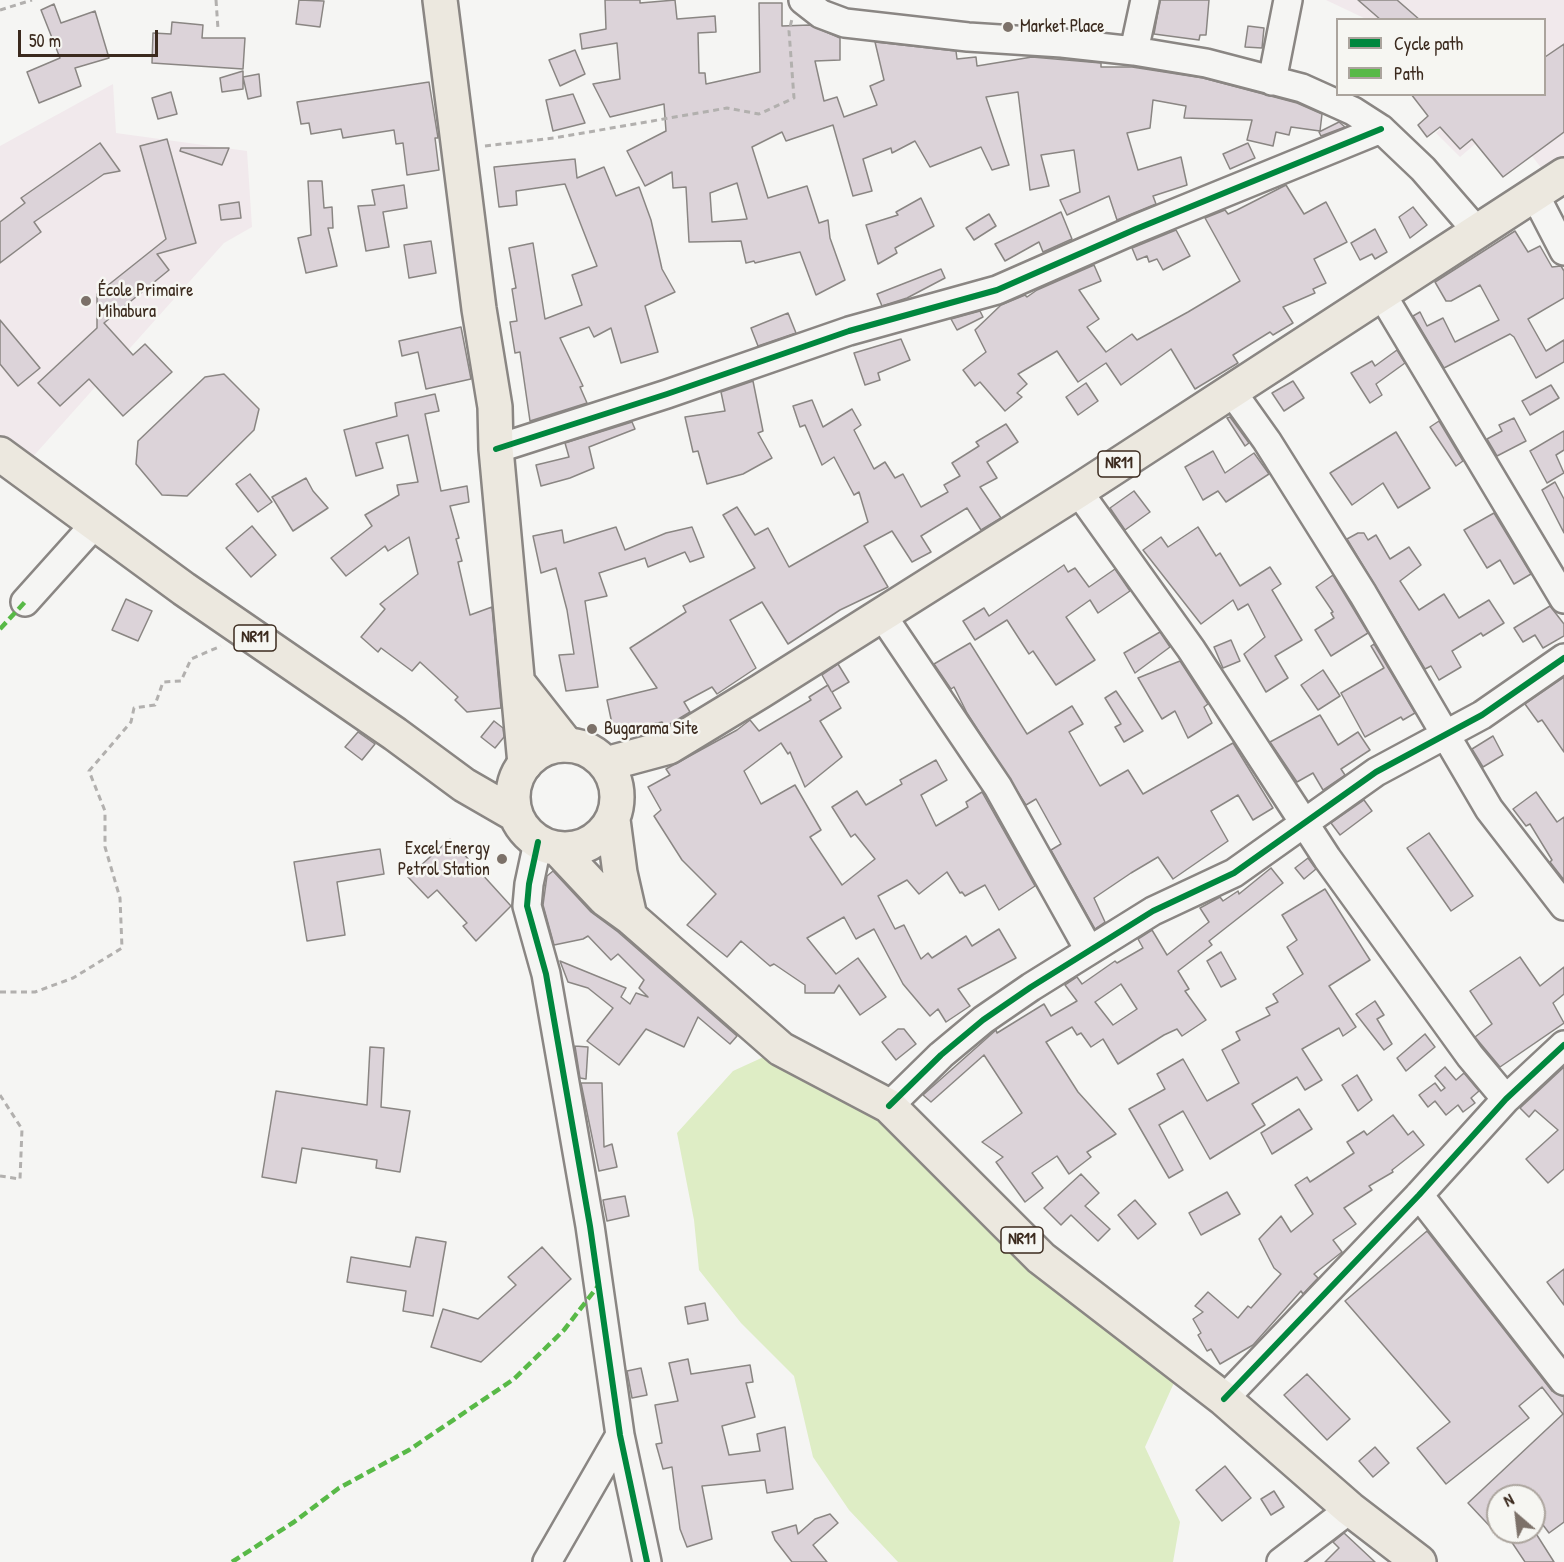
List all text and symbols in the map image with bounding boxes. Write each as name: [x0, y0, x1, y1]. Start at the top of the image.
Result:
place label: Market Place: [1020, 16, 1104, 38]
scale bar: [21, 18, 160, 56]
legend: [1336, 18, 1546, 96]
marker: Market Place: [1001, 20, 1015, 34]
text: 50 m: [29, 28, 61, 53]
text: Cycle path: [1394, 31, 1463, 56]
text: Path: [1394, 61, 1423, 86]
place label: École Primaire Mihabura: [98, 280, 193, 322]
marker: École Primaire Mihabura: [79, 294, 93, 308]
road number: NR11: [1098, 451, 1140, 477]
road number: NR11: [234, 625, 276, 651]
place label: Bugarama Site: [604, 718, 698, 740]
marker: Bugarama Site: [585, 722, 599, 736]
place label: Excel Energy Petrol Station: [398, 838, 490, 880]
marker: Excel Energy Petrol Station: [495, 852, 509, 866]
road number: NR11: [1001, 1227, 1043, 1253]
north arrow: [1486, 1484, 1546, 1544]
text: N: [1500, 1488, 1517, 1512]

